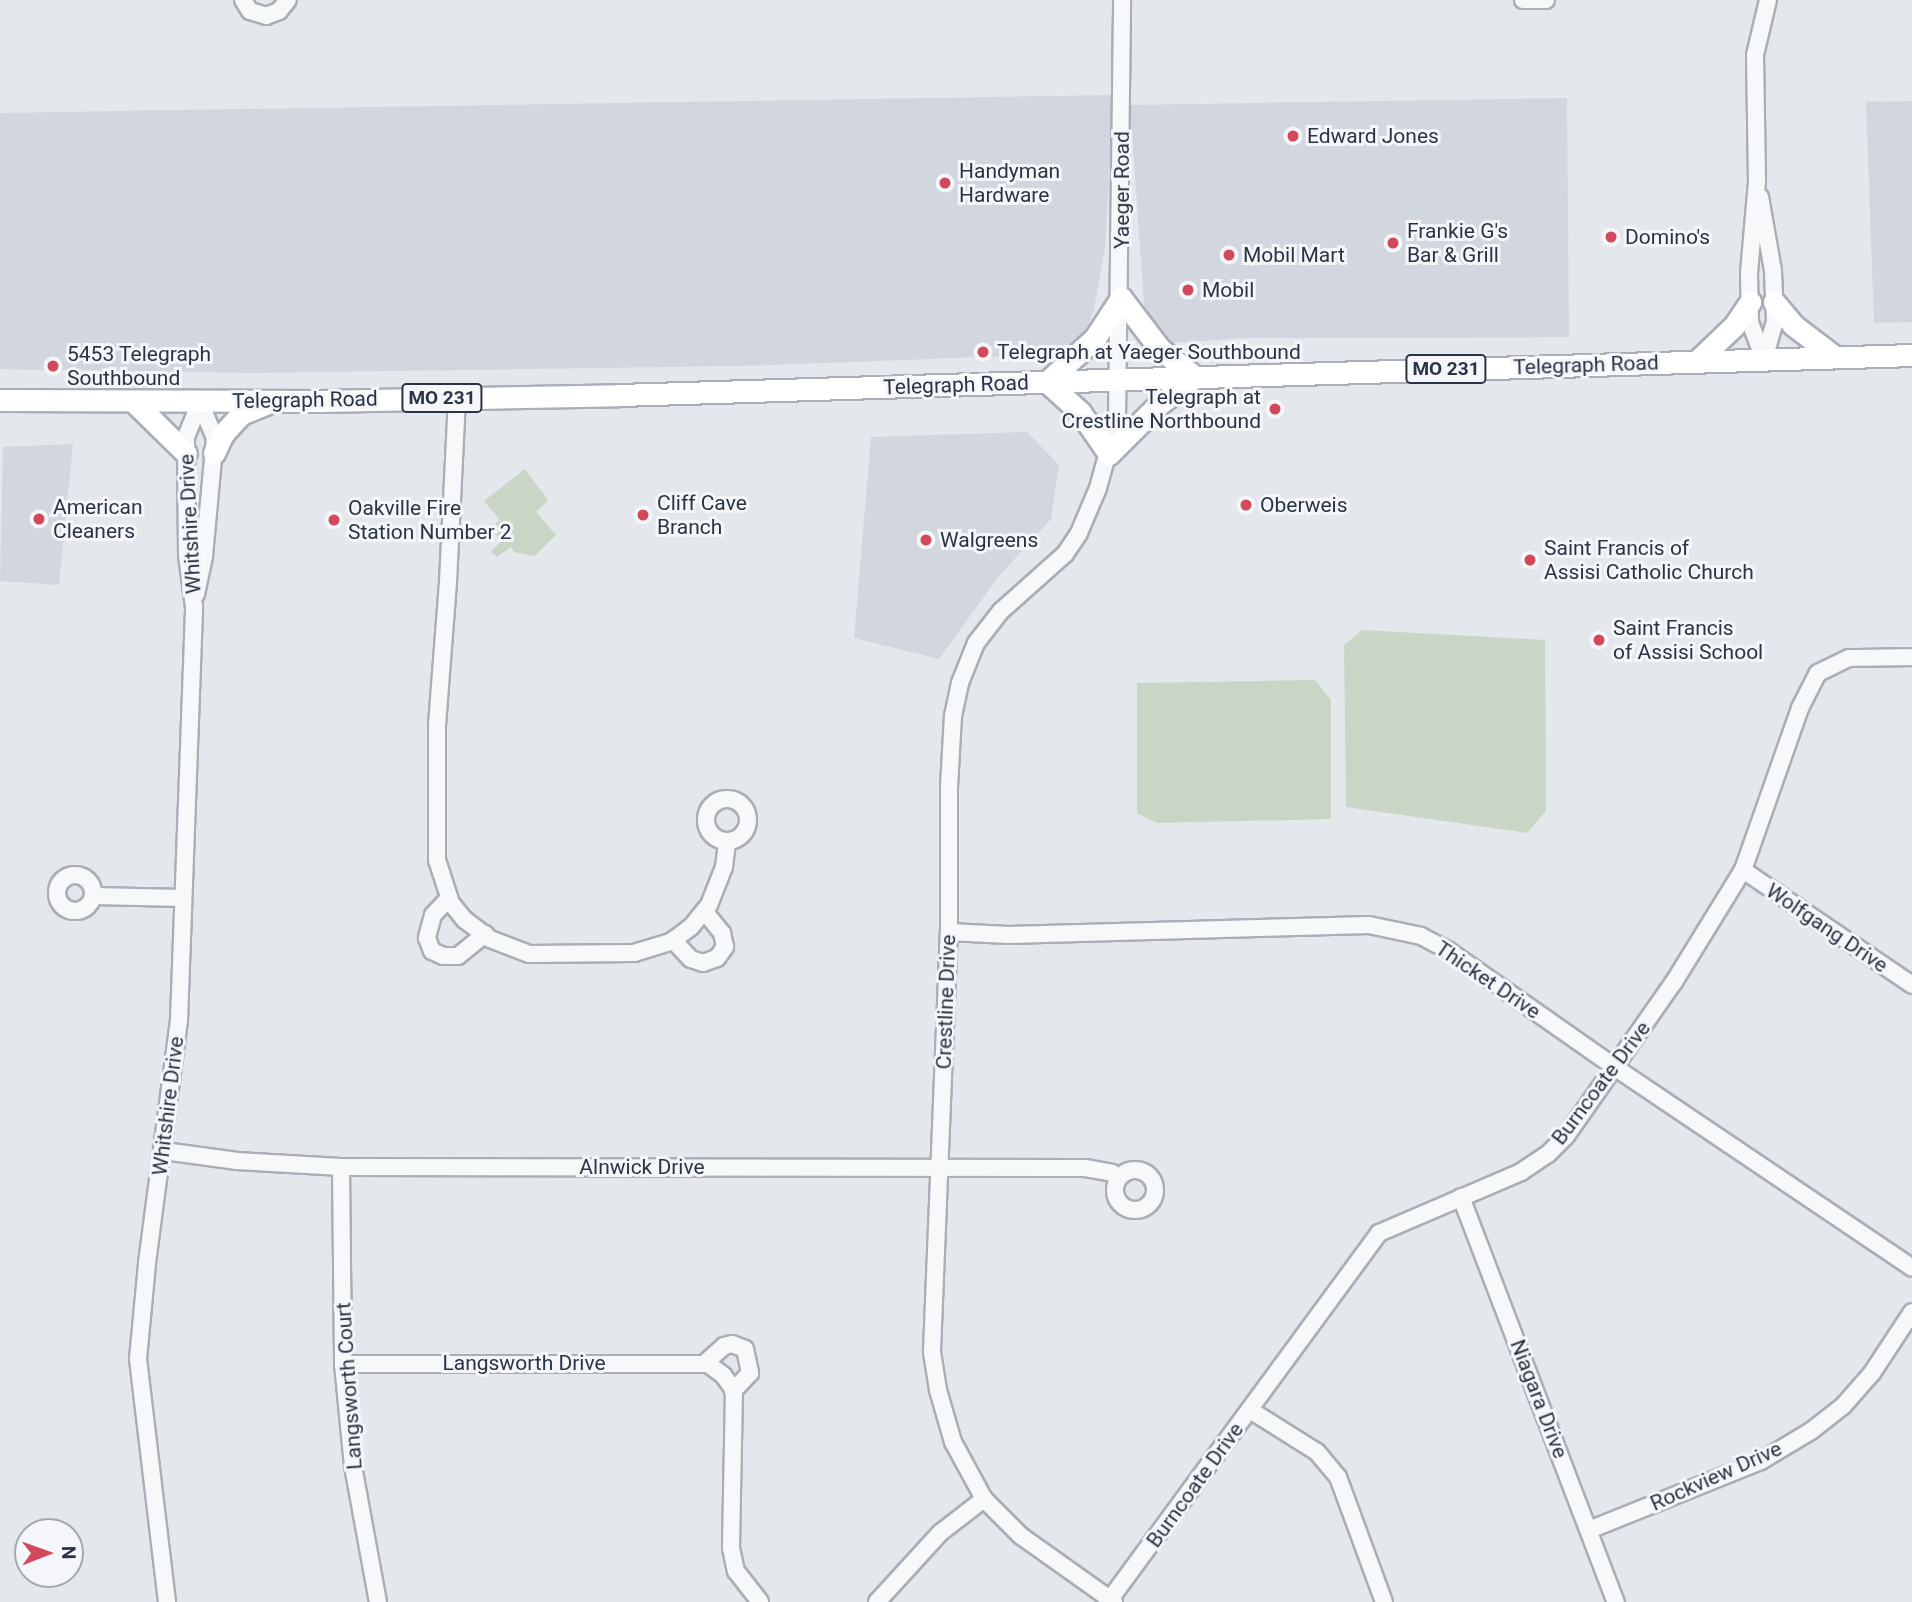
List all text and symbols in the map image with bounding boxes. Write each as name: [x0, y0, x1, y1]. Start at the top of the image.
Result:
place label: Edward Jones: [1307, 123, 1439, 149]
marker: Edward Jones: [1285, 128, 1301, 144]
street label: Yaeger Road: [1109, 131, 1135, 249]
place label: Handyman Hardware: [959, 158, 1060, 208]
marker: Handyman Hardware: [937, 175, 953, 191]
place label: Frankie G's Bar & Grill: [1407, 218, 1508, 268]
place label: Domino's: [1625, 224, 1710, 250]
marker: Domino's: [1603, 229, 1619, 245]
marker: Frankie G's Bar & Grill: [1385, 235, 1401, 251]
place label: Mobil Mart: [1243, 242, 1345, 268]
marker: Mobil Mart: [1221, 247, 1237, 263]
place label: Mobil: [1202, 277, 1254, 303]
marker: Mobil: [1180, 282, 1196, 298]
place label: Telegraph at Yaeger Southbound: [997, 339, 1301, 365]
place label: 5453 Telegraph Southbound: [67, 341, 212, 391]
marker: Telegraph at Yaeger Southbound: [975, 344, 991, 360]
street label: Telegraph Road: [1513, 350, 1659, 380]
road number: MO 231: [1404, 354, 1488, 384]
marker: 5453 Telegraph Southbound: [45, 358, 61, 374]
street label: Telegraph Road: [883, 370, 1029, 400]
road number: MO 231: [400, 382, 484, 414]
place label: Telegraph at Crestline Northbound: [1062, 384, 1261, 434]
street label: Telegraph Road: [232, 386, 378, 414]
marker: Telegraph at Crestline Northbound: [1267, 401, 1283, 417]
street label: Whitshire Drive: [174, 453, 206, 595]
place label: Cliff Cave Branch: [657, 490, 747, 540]
place label: Oberweis: [1260, 492, 1348, 518]
place label: American Cleaners: [53, 494, 142, 544]
place label: Oakville Fire Station Number 2: [348, 495, 512, 545]
marker: Oberweis: [1238, 497, 1254, 513]
marker: Cliff Cave Branch: [635, 507, 651, 523]
marker: American Cleaners: [31, 511, 47, 527]
marker: Oakville Fire Station Number 2: [326, 512, 342, 528]
place label: Walgreens: [940, 527, 1038, 553]
marker: Walgreens: [918, 532, 934, 548]
place label: Saint Francis of Assisi Catholic Church: [1544, 535, 1754, 585]
marker: Saint Francis of Assisi Catholic Church: [1522, 552, 1538, 568]
place label: Saint Francis of Assisi School: [1613, 615, 1763, 665]
marker: Saint Francis of Assisi School: [1591, 632, 1607, 648]
street label: Wolfgang Drive: [1761, 878, 1893, 978]
street label: Crestline Drive: [931, 934, 961, 1070]
street label: Thicket Drive: [1431, 936, 1545, 1024]
street label: Burncoate Drive: [1546, 1016, 1656, 1150]
street label: Whitshire Drive: [147, 1035, 189, 1177]
street label: Alnwick Drive: [579, 1154, 705, 1180]
street label: Langsworth Court: [331, 1301, 367, 1471]
street label: Niagara Drive: [1505, 1336, 1573, 1462]
street label: Langsworth Drive: [442, 1350, 606, 1376]
street label: Burncoate Drive: [1141, 1418, 1249, 1552]
street label: Rockview Drive: [1646, 1436, 1786, 1516]
north arrow: [14, 1518, 84, 1588]
text: N: [57, 1546, 80, 1560]

